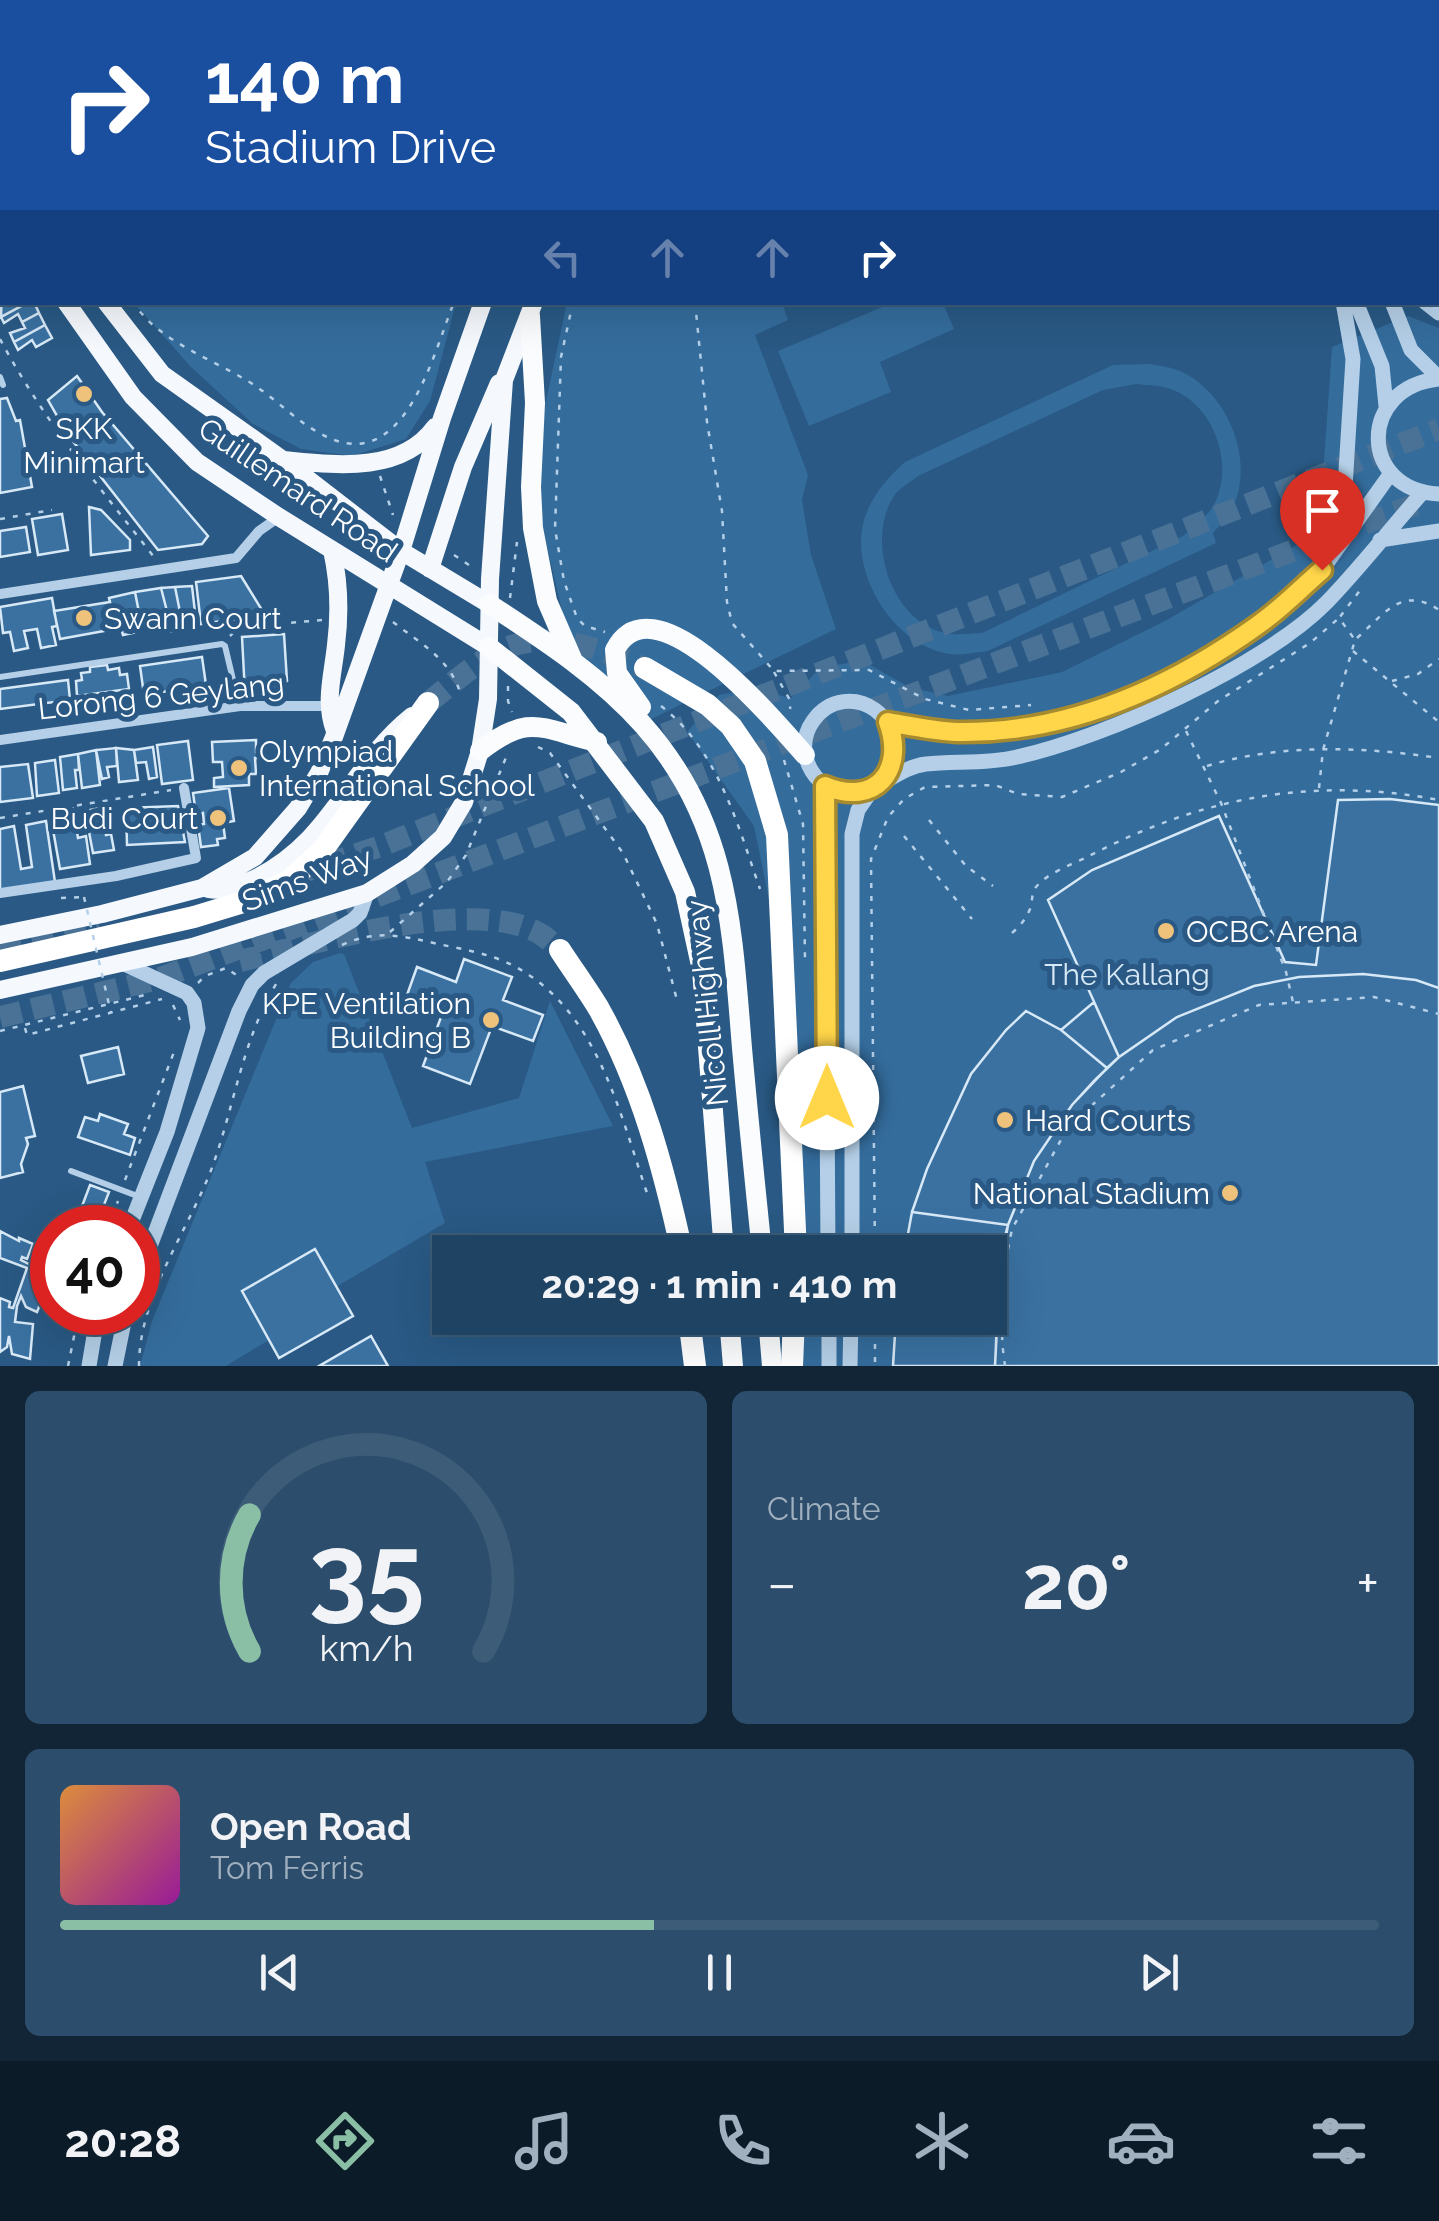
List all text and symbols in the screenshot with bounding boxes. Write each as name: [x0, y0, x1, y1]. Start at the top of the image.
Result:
text: 140 m: [205, 37, 405, 119]
icon: right: [40, 40, 170, 170]
text: Stadium Drive: [205, 121, 496, 174]
icon: left: [535, 230, 590, 285]
icon: ahead: [640, 230, 695, 285]
icon: ahead: [745, 230, 800, 285]
icon: right: [850, 230, 905, 285]
marker: SKK Minimart: [73, 383, 95, 405]
place label: SKK Minimart: [23, 411, 145, 480]
street label: Guillemard Road: [192, 411, 404, 569]
pin: [1280, 468, 1365, 571]
icon: arrive: [1295, 483, 1350, 538]
place label: Swann Court: [104, 601, 282, 636]
marker: Swann Court: [73, 607, 95, 629]
street label: Lorong 6 Geylang: [36, 666, 286, 726]
place label: Olympiad International School: [259, 734, 535, 803]
marker: Olympiad International School: [228, 757, 250, 779]
place label: Budi Court: [51, 801, 198, 836]
marker: Budi Court: [207, 807, 229, 829]
street label: Sims Way: [237, 839, 377, 919]
street label: Nicoll Highway: [679, 898, 735, 1108]
place label: OCBC Arena: [1186, 914, 1358, 949]
marker: OCBC Arena: [1155, 920, 1177, 942]
park label: The Kallang: [1044, 957, 1210, 992]
place label: KPE Ventilation Building B: [262, 986, 471, 1055]
marker: KPE Ventilation Building B: [480, 1009, 502, 1031]
position arrow: [775, 1046, 879, 1150]
place label: Hard Courts: [1025, 1103, 1191, 1138]
marker: Hard Courts: [994, 1109, 1016, 1131]
place label: National Stadium: [973, 1176, 1210, 1211]
marker: National Stadium: [1219, 1182, 1241, 1204]
speed limit sign: 40: [30, 1205, 160, 1335]
text: 20:29 · 1 min · 410 m: [542, 1262, 897, 1307]
text: Climate: [767, 1490, 881, 1527]
text: 35: [308, 1511, 424, 1633]
text: 20°: [1022, 1538, 1131, 1627]
text: −: [767, 1551, 797, 1616]
text: +: [1356, 1551, 1379, 1616]
text: km/h: [319, 1627, 413, 1669]
text: Open Road: [210, 1804, 411, 1849]
text: Tom Ferris: [210, 1849, 364, 1886]
icon: previous: [252, 1945, 307, 2000]
icon: pause: [692, 1945, 747, 2000]
icon: next: [1132, 1945, 1187, 2000]
icon: directions: [310, 2106, 380, 2176]
icon: music: [509, 2106, 579, 2176]
icon: phone: [708, 2106, 778, 2176]
icon: climate: [907, 2106, 977, 2176]
icon: car: [1106, 2106, 1176, 2176]
icon: filters: [1304, 2106, 1374, 2176]
text: 20:28: [64, 2115, 181, 2168]

